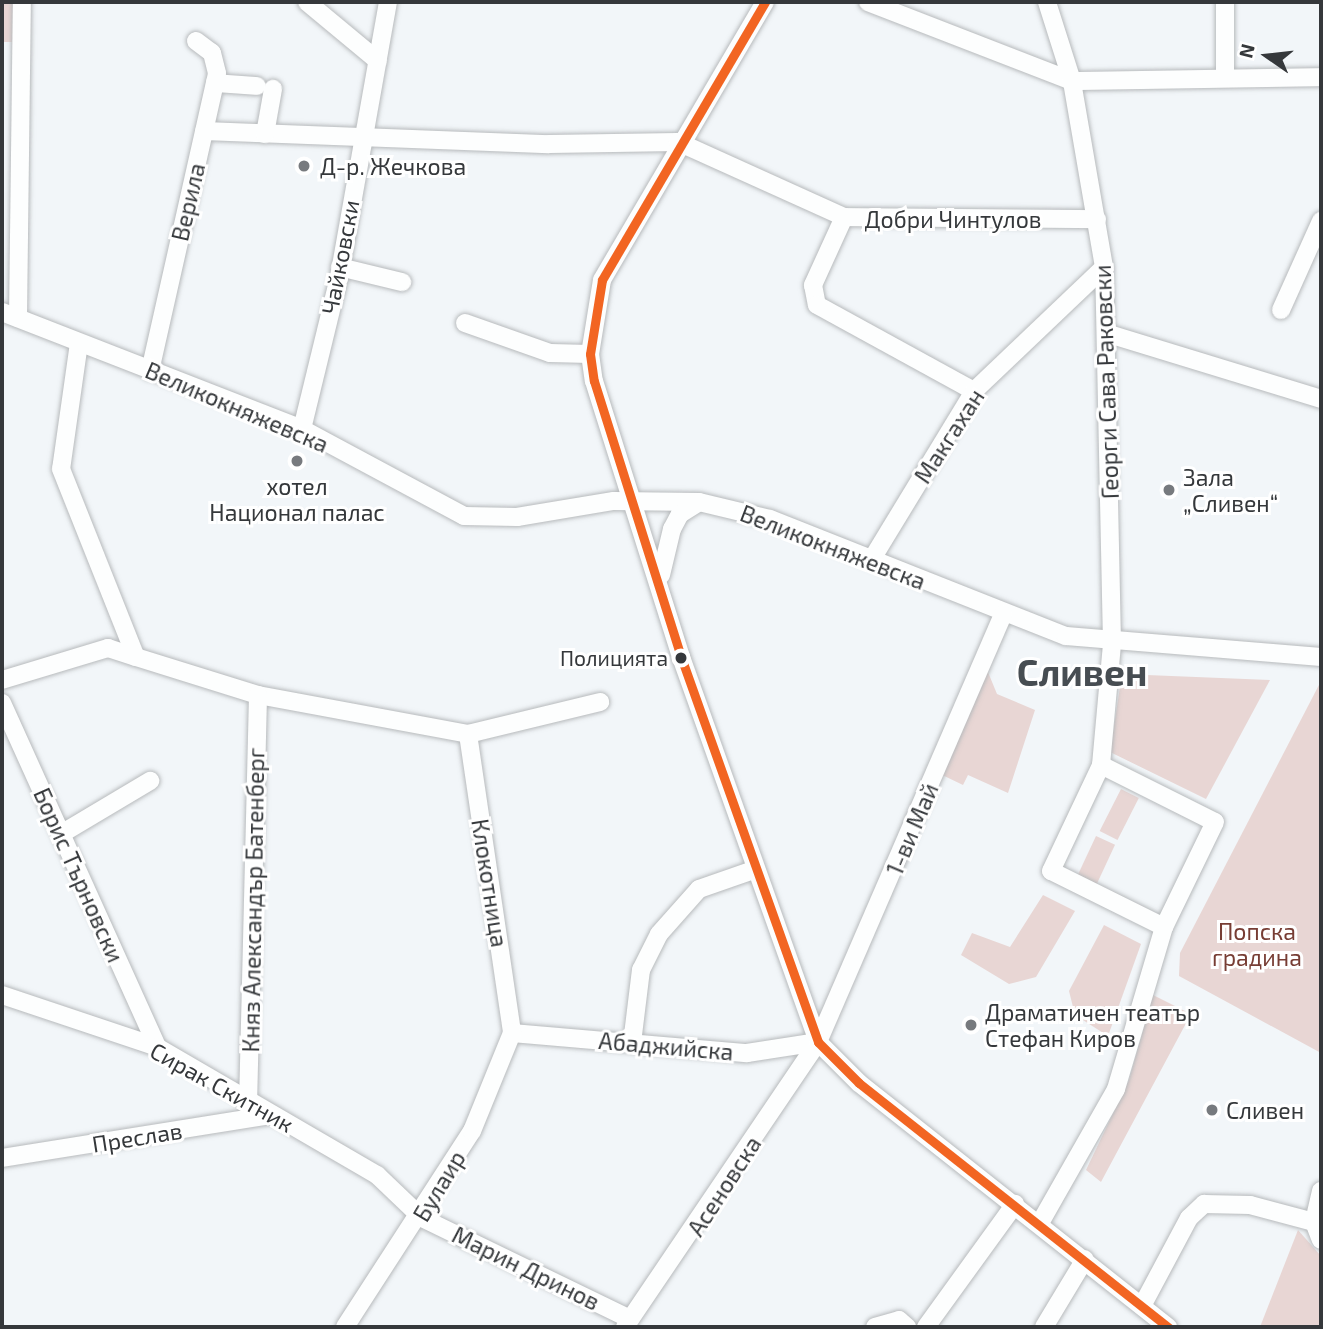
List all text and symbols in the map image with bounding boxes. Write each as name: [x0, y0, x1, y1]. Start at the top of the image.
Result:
north arrow: [1232, 21, 1302, 91]
text: N: [1233, 41, 1259, 60]
place label: Д-р. Жечкова: [320, 152, 466, 180]
marker: Д-р. Жечкова: [294, 156, 314, 176]
street label: Верила: [166, 160, 210, 244]
street label: Чайковски: [315, 198, 365, 316]
street label: Добри Чинтулов: [864, 205, 1042, 233]
street label: Георги Сава Раковски: [1088, 264, 1124, 500]
street label: Великокняжевска: [141, 356, 333, 458]
street label: Макгахан: [908, 384, 990, 488]
marker: хотел Национал палас: [289, 453, 305, 469]
place label: Зала „Сливен“: [1183, 463, 1278, 517]
place label: хотел Национал палас: [209, 472, 385, 526]
marker: Зала „Сливен“: [1161, 482, 1177, 498]
street label: Великокняжевска: [736, 499, 930, 595]
place label: Полицията: [560, 645, 668, 671]
district label: Сливен: [1017, 649, 1147, 693]
marker: Полицията: [674, 651, 688, 665]
street label: Княз Александър Батенберг: [237, 747, 269, 1053]
street label: 1-ви Май: [880, 779, 944, 879]
street label: Борис Търновски: [28, 784, 130, 966]
street label: Клокотница: [466, 817, 514, 949]
park label: Попска градина: [1212, 917, 1302, 971]
place label: Драматичен театър Стефан Киров: [985, 998, 1200, 1052]
marker: Драматичен театър Стефан Киров: [963, 1017, 979, 1033]
street label: Абаджийска: [597, 1026, 735, 1066]
street label: Сирак Скитник: [146, 1036, 298, 1138]
place label: Сливен: [1226, 1096, 1304, 1124]
marker: Сливен: [1204, 1102, 1220, 1118]
street label: Преслав: [90, 1116, 184, 1158]
street label: Асеновска: [682, 1131, 766, 1241]
street label: Булаир: [407, 1146, 471, 1226]
street label: Марин Дринов: [448, 1220, 604, 1316]

